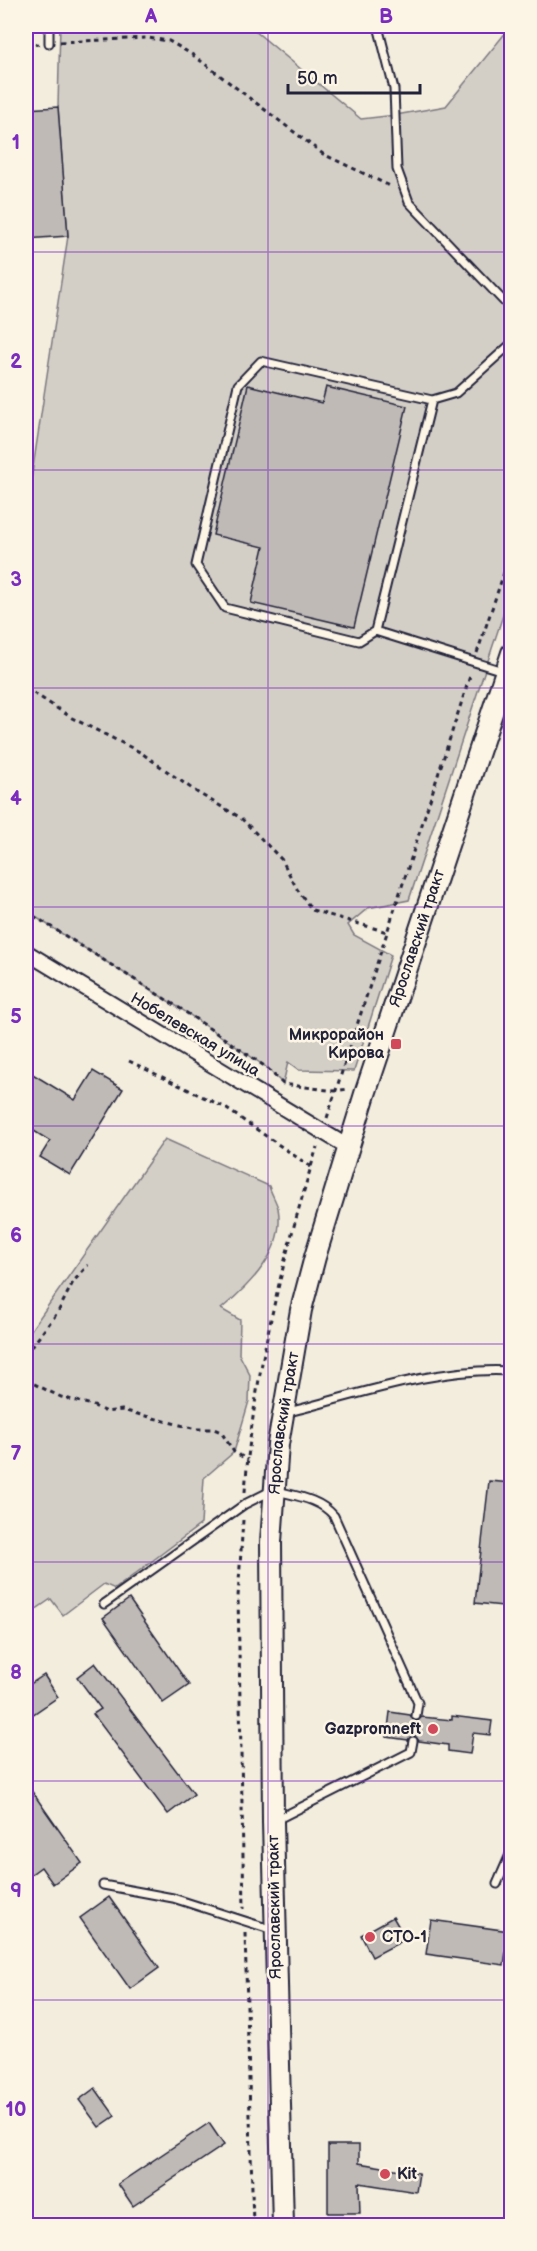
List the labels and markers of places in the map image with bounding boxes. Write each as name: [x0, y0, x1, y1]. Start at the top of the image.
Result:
place label: Микрорайон Кирова: [289, 1026, 385, 1063]
marker: Микрорайон Кирова: [389, 1037, 403, 1051]
place label: Gazpromneft: [325, 1720, 422, 1739]
marker: Gazpromneft: [426, 1722, 440, 1736]
place label: СТО-1: [382, 1928, 427, 1947]
marker: СТО-1: [363, 1930, 377, 1944]
place label: Kit: [397, 2165, 417, 2184]
marker: Kit: [378, 2167, 392, 2181]

